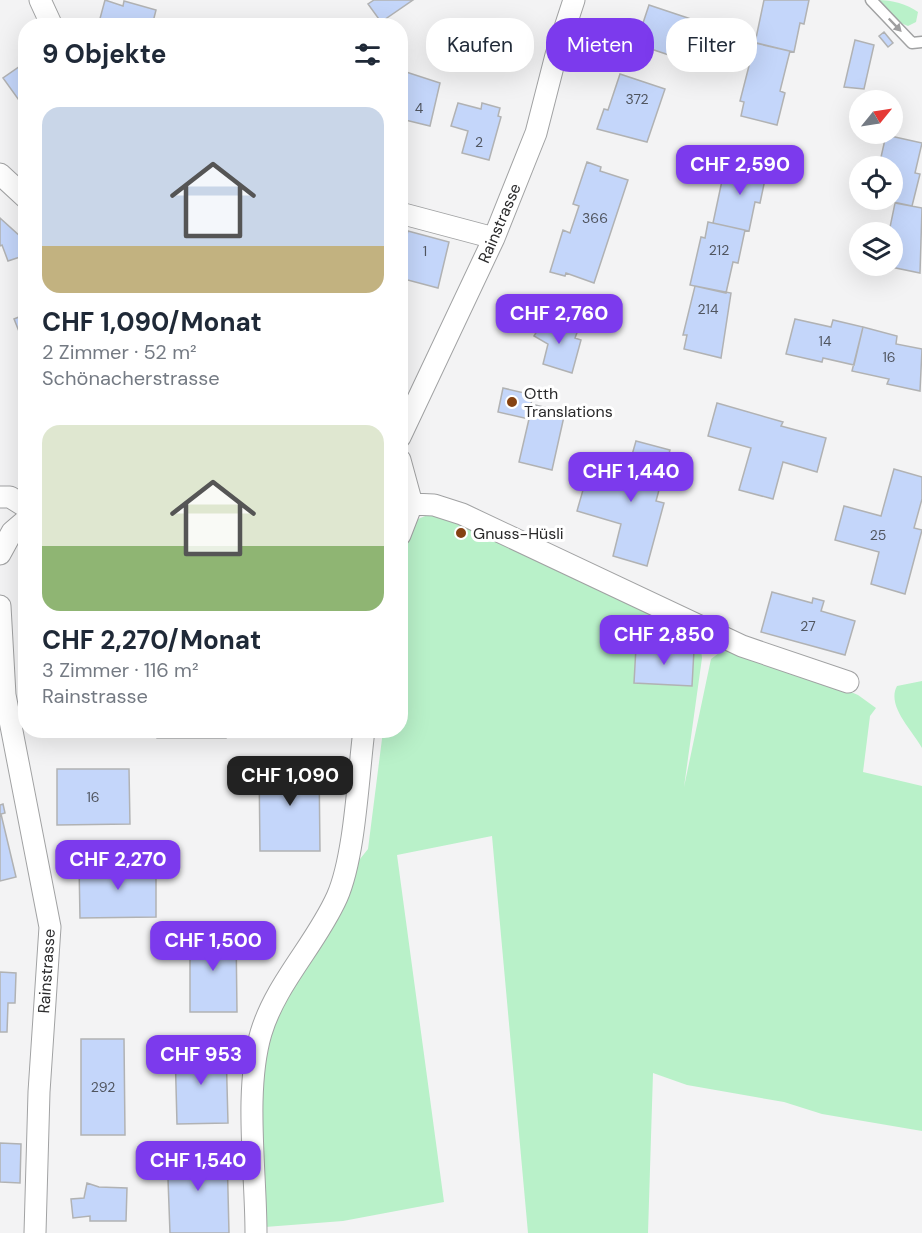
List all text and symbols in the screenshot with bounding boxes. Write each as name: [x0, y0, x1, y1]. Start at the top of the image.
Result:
chip: Kaufen: [426, 18, 534, 72]
chip: Mieten: [546, 18, 654, 72]
chip: Filter: [666, 18, 757, 72]
one-way arrow: [888, 18, 902, 33]
text: 9 Objekte: [42, 37, 166, 71]
icon: filters: [351, 38, 384, 71]
house number: 372: [625, 90, 649, 108]
north arrow: [849, 90, 903, 144]
map controls: [849, 90, 903, 276]
house number: 4: [415, 99, 424, 117]
house number: 2: [475, 133, 483, 151]
pin: CHF 2,590: [671, 145, 809, 196]
icon: home: [159, 146, 267, 254]
text: CHF 2,590: [690, 151, 790, 177]
button: locate: [849, 156, 903, 210]
street label: Rainstrasse: [473, 180, 526, 266]
house number: 366: [582, 209, 608, 227]
button: layers: [849, 222, 903, 276]
house number: 212: [709, 241, 729, 259]
house number: 1: [423, 242, 427, 260]
pin: CHF 2,760: [490, 294, 628, 345]
text: CHF 2,760: [510, 300, 608, 326]
house number: 214: [698, 300, 719, 318]
text: CHF 1,090/Monat: [42, 305, 262, 339]
house number: 14: [819, 332, 832, 350]
text: 2 Zimmer · 52 m²: [42, 339, 197, 365]
house number: 16: [882, 348, 896, 366]
text: Schönacherstrasse: [42, 365, 220, 391]
place label: Otth Translations: [524, 383, 613, 422]
marker: Otth Translations: [505, 395, 519, 409]
pin: CHF 1,440: [562, 452, 700, 503]
text: CHF 1,440: [582, 458, 680, 484]
icon: home: [159, 464, 267, 572]
place label: Gnuss-Hüsli: [473, 523, 564, 544]
marker: Gnuss-Hüsli: [454, 526, 468, 540]
house number: 25: [870, 526, 886, 544]
pin: CHF 2,850: [595, 615, 733, 666]
house number: 27: [800, 617, 816, 635]
text: CHF 2,850: [614, 621, 714, 647]
text: CHF 2,270/Monat: [42, 623, 261, 657]
text: 3 Zimmer · 116 m²: [42, 657, 199, 683]
text: Rainstrasse: [42, 683, 148, 709]
pin: CHF 1,090: [221, 756, 359, 807]
text: CHF 1,090: [241, 762, 339, 788]
house number: 16: [86, 788, 100, 806]
pin: CHF 2,270: [49, 840, 187, 891]
text: CHF 2,270: [69, 846, 167, 872]
pin: CHF 1,500: [144, 921, 282, 972]
text: CHF 1,500: [164, 927, 262, 953]
street label: Rainstrasse: [33, 928, 60, 1014]
pin: CHF 953: [146, 1035, 256, 1086]
text: CHF 953: [160, 1041, 242, 1067]
house number: 292: [91, 1078, 115, 1096]
pin: CHF 1,540: [129, 1141, 267, 1192]
text: CHF 1,540: [150, 1147, 246, 1173]

